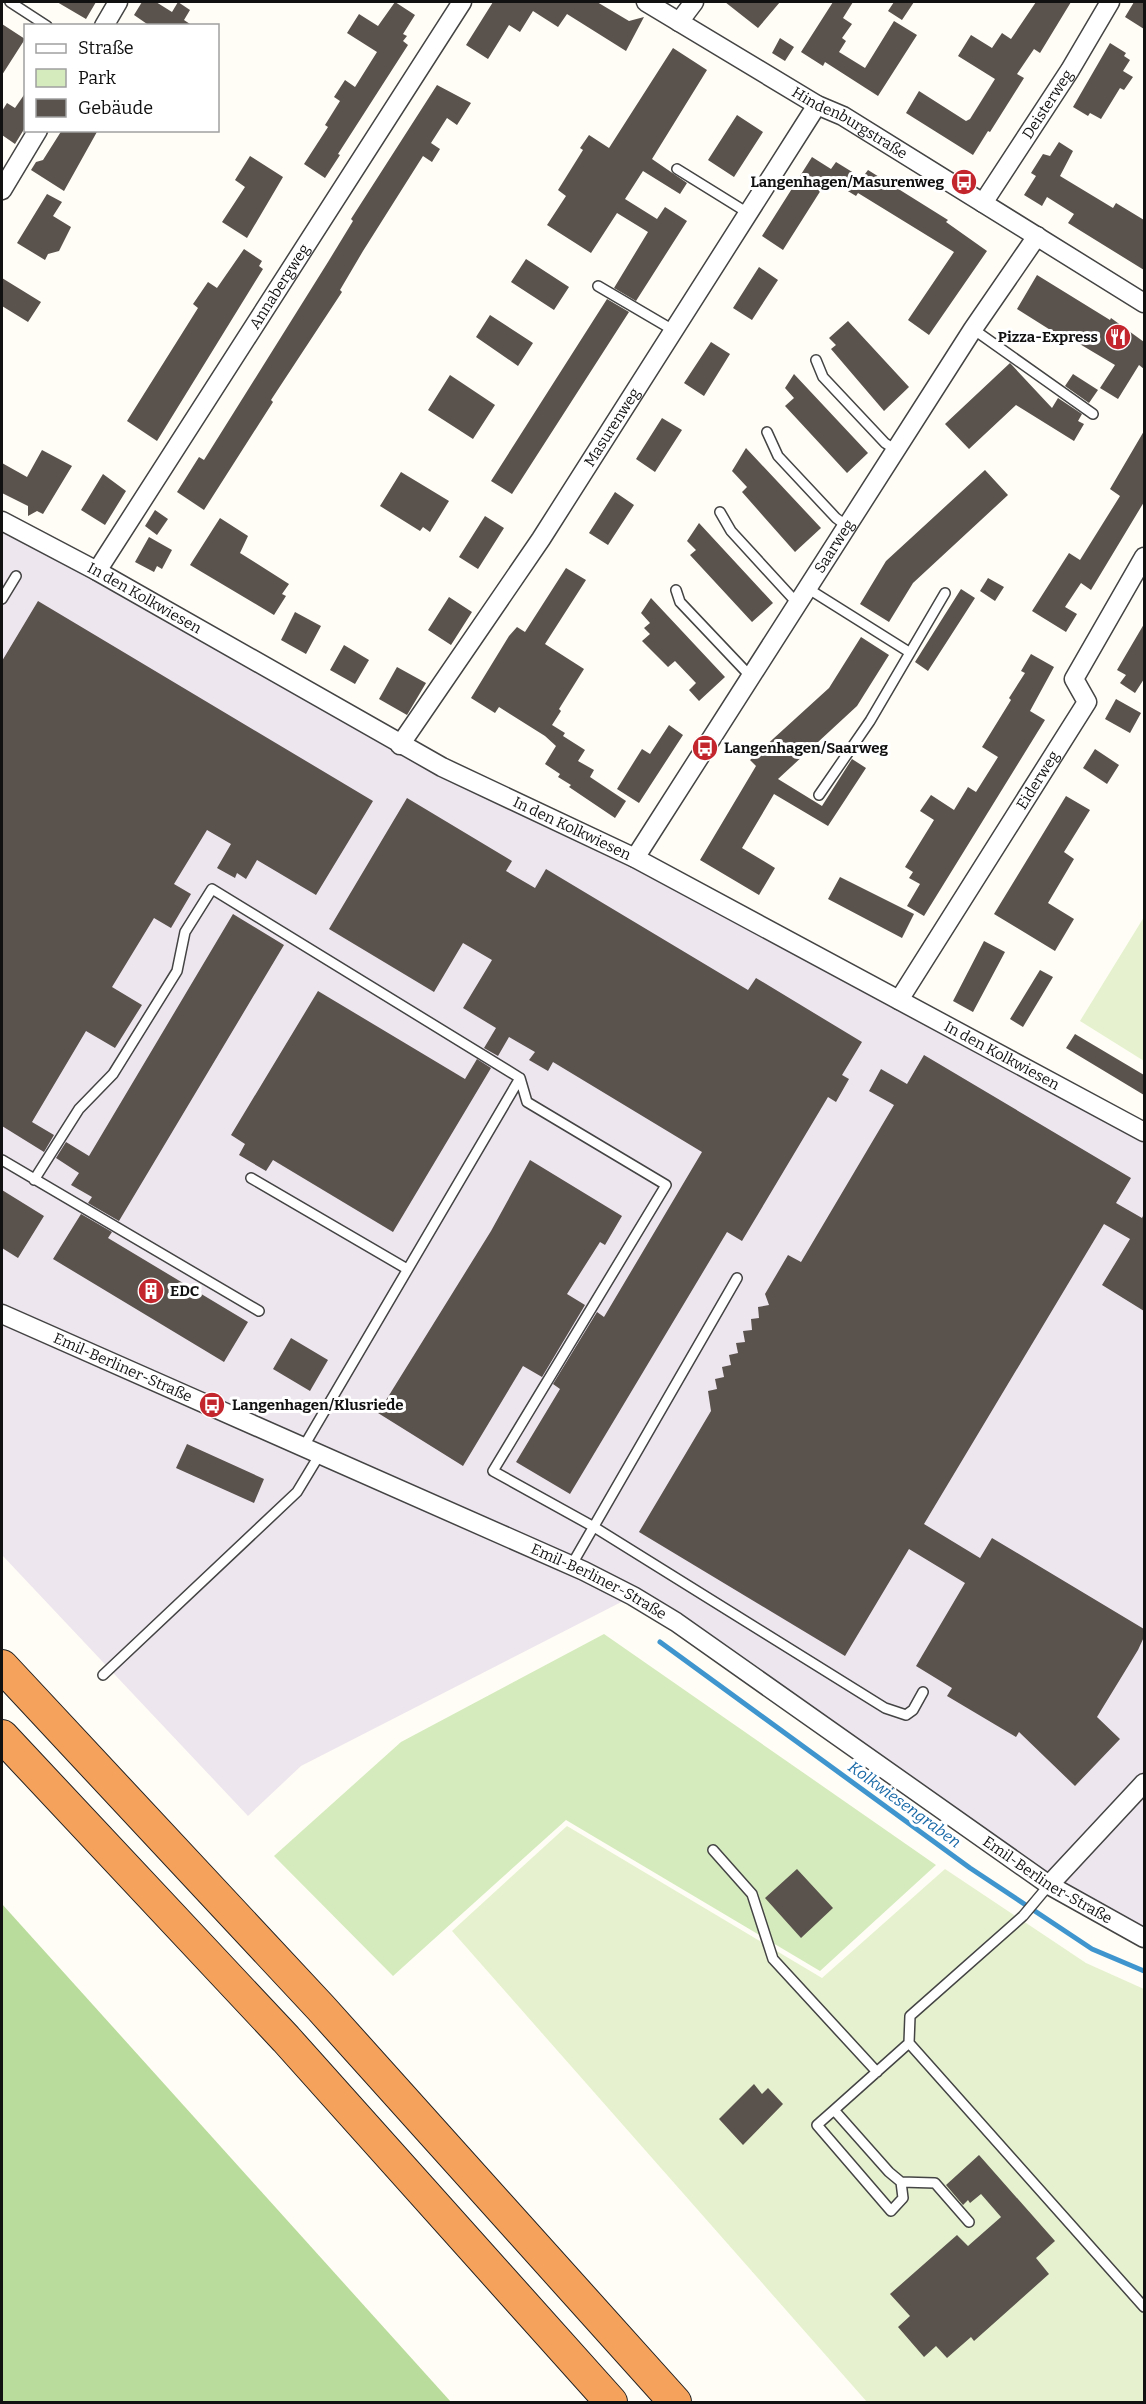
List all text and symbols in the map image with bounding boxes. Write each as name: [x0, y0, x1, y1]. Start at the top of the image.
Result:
legend: [24, 24, 219, 132]
text: Straße: [78, 37, 134, 59]
street label: Deisterweg: [1018, 66, 1077, 142]
text: Park: [78, 67, 117, 89]
street label: Hindenburgstraße: [789, 83, 911, 163]
text: Gebäude: [78, 97, 153, 119]
bus stop icon: Langenhagen/Masurenweg: [949, 167, 979, 197]
place label: Langenhagen/Masurenweg: [750, 173, 944, 191]
street label: Annabergweg: [246, 241, 313, 332]
restaurant icon: Pizza-Express: [1103, 322, 1133, 352]
place label: Pizza-Express: [998, 328, 1098, 346]
street label: Masurenweg: [580, 385, 644, 470]
street label: Saarweg: [810, 516, 858, 576]
street label: In den Kolkwiesen: [84, 559, 205, 638]
bus stop icon: Langenhagen/Saarweg: [690, 733, 720, 763]
place label: Langenhagen/Saarweg: [724, 739, 889, 757]
street label: Eiderweg: [1013, 747, 1063, 813]
street label: In den Kolkwiesen: [510, 793, 634, 864]
street label: In den Kolkwiesen: [941, 1017, 1063, 1094]
building icon: EDC: [136, 1276, 166, 1306]
place label: EDC: [170, 1282, 199, 1300]
street label: Emil-Berliner-Straße: [51, 1329, 195, 1406]
bus stop icon: Langenhagen/Klusriede: [197, 1390, 227, 1420]
place label: Langenhagen/Klusriede: [232, 1396, 403, 1414]
street label: Emil-Berliner-Straße: [528, 1540, 670, 1623]
water label: Kolkwiesengraben: [845, 1757, 965, 1852]
street label: Emil-Berliner-Straße: [979, 1832, 1115, 1927]

